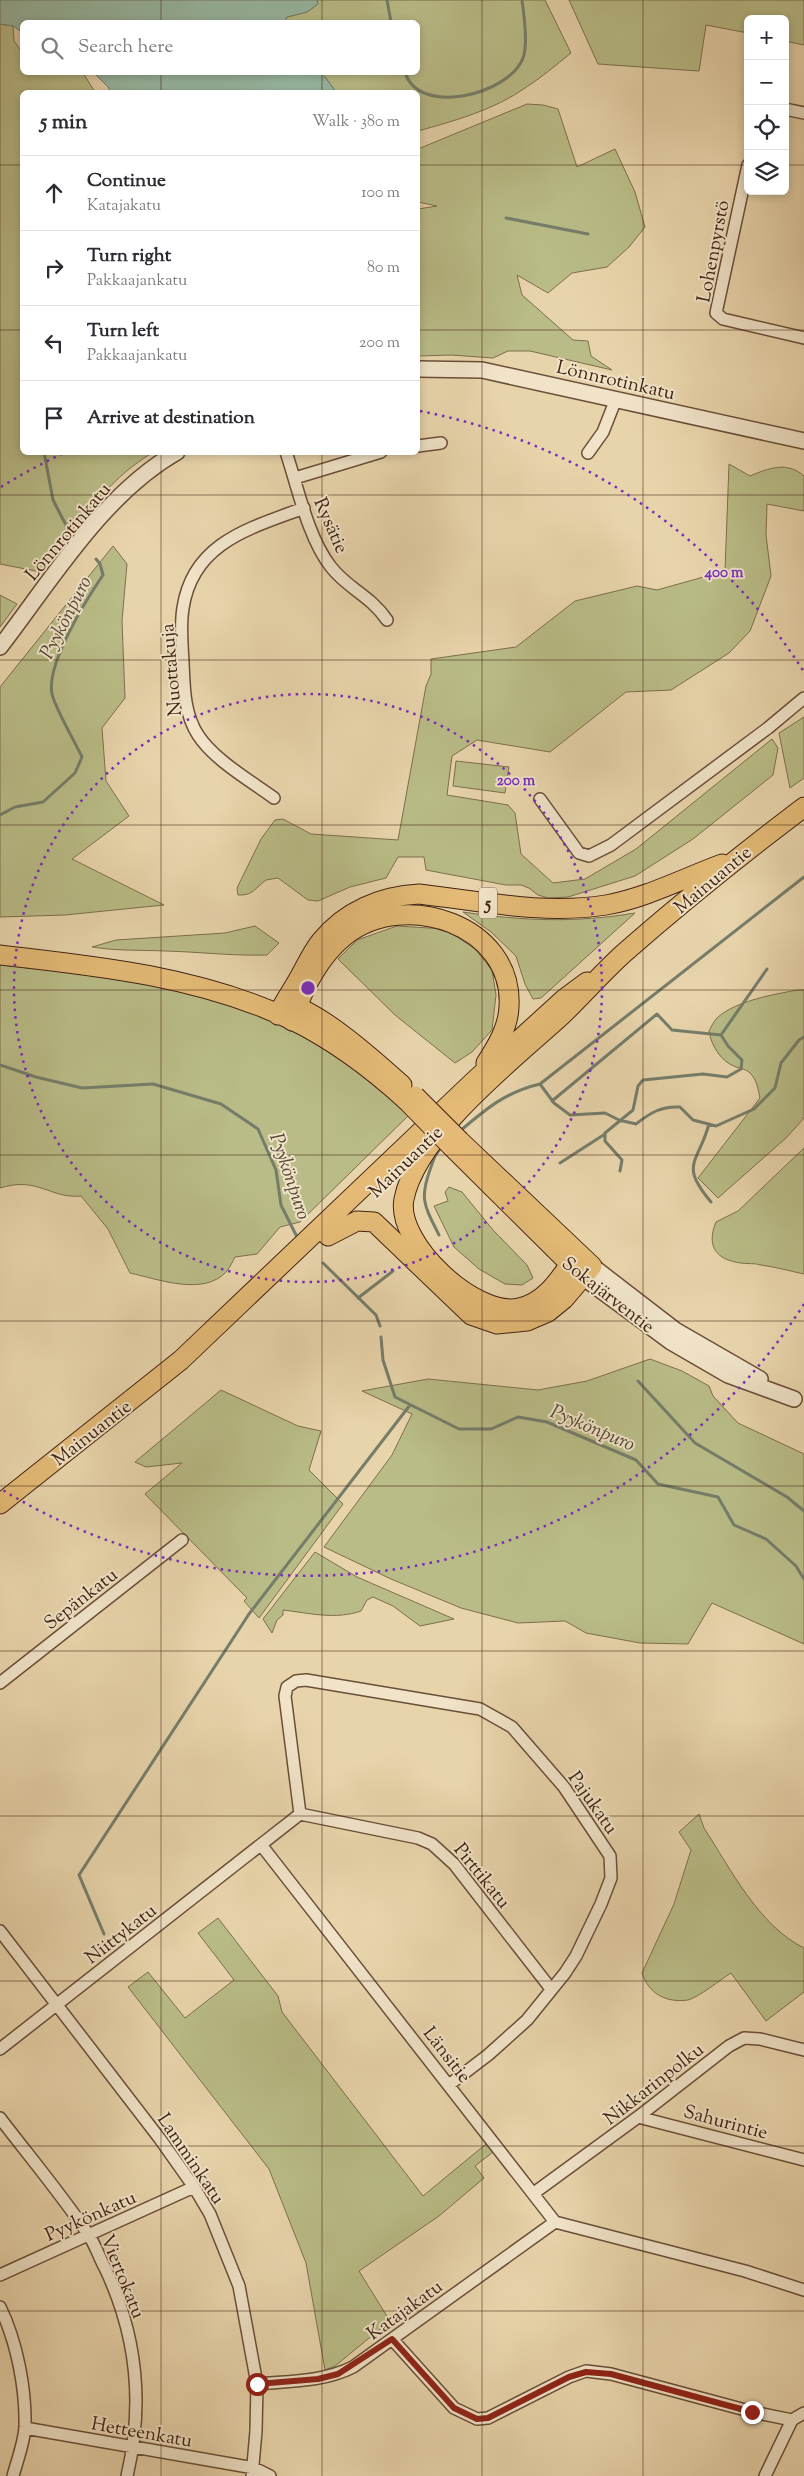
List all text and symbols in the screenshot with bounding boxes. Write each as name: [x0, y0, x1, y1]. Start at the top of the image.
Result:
map controls: [744, 15, 789, 195]
button: +: [744, 15, 789, 60]
search box: [20, 20, 420, 75]
icon: search: [38, 34, 66, 62]
text: Search here: [78, 34, 173, 61]
button: −: [744, 60, 789, 105]
button: locate: [744, 105, 789, 150]
text: 5 min: [40, 108, 87, 138]
text: Walk · 380 m: [312, 111, 400, 134]
button: layers: [744, 150, 789, 195]
text: Continue: [87, 168, 166, 195]
icon: ahead: [40, 179, 68, 207]
text: 100 m: [361, 182, 400, 205]
text: Katajakatu: [87, 195, 161, 218]
street label: Lohenpyrstö: [691, 198, 738, 305]
text: Turn right: [87, 243, 171, 270]
icon: right: [40, 254, 68, 282]
text: 80 m: [367, 257, 400, 280]
text: Pakkaajankatu: [87, 270, 187, 293]
text: Turn left: [87, 318, 159, 345]
icon: left: [40, 329, 68, 357]
text: 200 m: [359, 332, 400, 355]
text: Pakkaajankatu: [87, 345, 187, 368]
street label: Lönnrotinkatu: [553, 355, 677, 408]
icon: arrive: [40, 404, 68, 432]
text: Arrive at destination: [87, 405, 255, 432]
street label: Lönnrotinkatu: [20, 478, 118, 588]
street label: Rysätie: [305, 494, 354, 558]
text: 400 m: [704, 563, 744, 584]
water label: Pyykönpuro: [34, 572, 101, 665]
street label: Nuottakuja: [155, 622, 190, 717]
text: 200 m: [497, 771, 536, 792]
street label: Mainuantie: [669, 840, 758, 921]
road number: 5: [479, 888, 497, 918]
centre of rings: [299, 979, 317, 997]
street label: Mainuantie: [364, 1120, 450, 1205]
water label: Pyykönpuro: [260, 1130, 317, 1224]
street label: Sokajärventie: [555, 1251, 660, 1341]
street label: Mainuantie: [47, 1394, 138, 1474]
water label: Pyykönpuro: [545, 1398, 639, 1460]
street label: Sepänkatu: [39, 1563, 124, 1637]
street label: Pajukatu: [560, 1766, 624, 1841]
street label: Pirttikatu: [446, 1838, 516, 1915]
street label: Niittykatu: [80, 1898, 163, 1972]
street label: Länsitie: [415, 2022, 477, 2090]
street label: Nikkarinpolku: [599, 2037, 710, 2133]
street label: Sahurintie: [680, 2099, 771, 2148]
street label: Lamminkatu: [149, 2108, 230, 2210]
street label: Pyykönkatu: [41, 2185, 141, 2249]
street label: Viertokatu: [93, 2231, 151, 2323]
street label: Katajakatu: [362, 2274, 449, 2348]
route start: [246, 2373, 269, 2396]
route end: [741, 2401, 764, 2424]
street label: Hetteenkatu: [89, 2411, 194, 2456]

